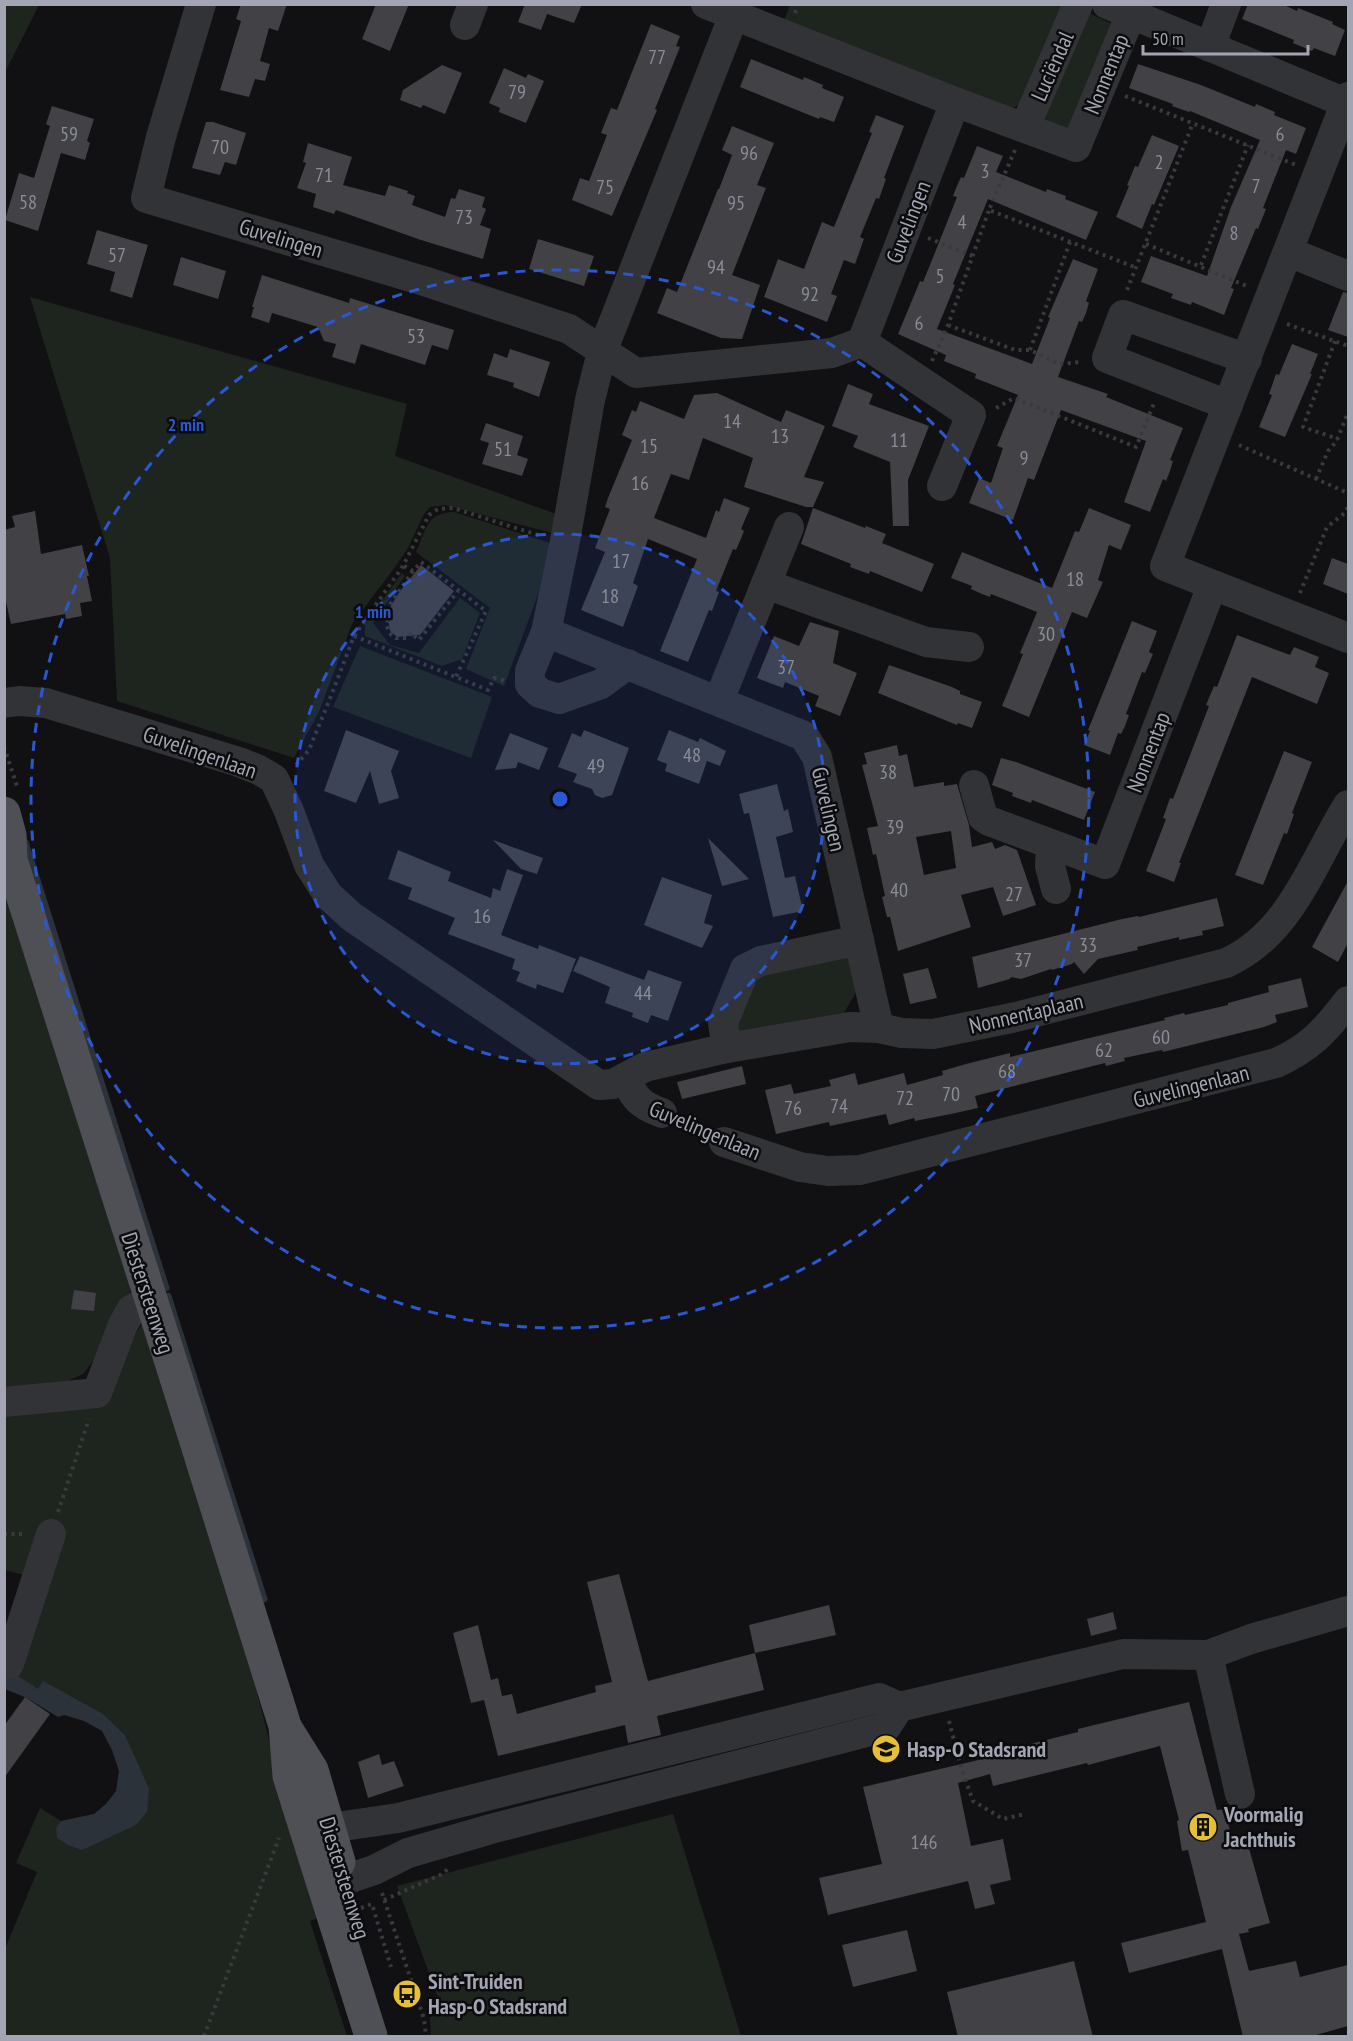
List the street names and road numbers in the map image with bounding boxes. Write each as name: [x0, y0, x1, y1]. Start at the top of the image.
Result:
street label: Luciëndal: [1024, 26, 1080, 105]
street label: Nonnentap: [1077, 30, 1135, 118]
street label: Guvelingen: [880, 177, 936, 267]
street label: Guvelingen: [236, 212, 326, 264]
street label: Nonnentap: [1120, 708, 1176, 796]
street label: Guvelingenlaan: [140, 720, 260, 784]
street label: Guvelingen: [806, 764, 852, 854]
street label: Nonnentaplaan: [966, 986, 1086, 1040]
street label: Guvelingenlaan: [1130, 1058, 1252, 1114]
street label: Guvelingenlaan: [645, 1094, 765, 1166]
street label: Diestersteenweg: [115, 1229, 181, 1357]
street label: Diestersteenweg: [313, 1814, 377, 1942]

